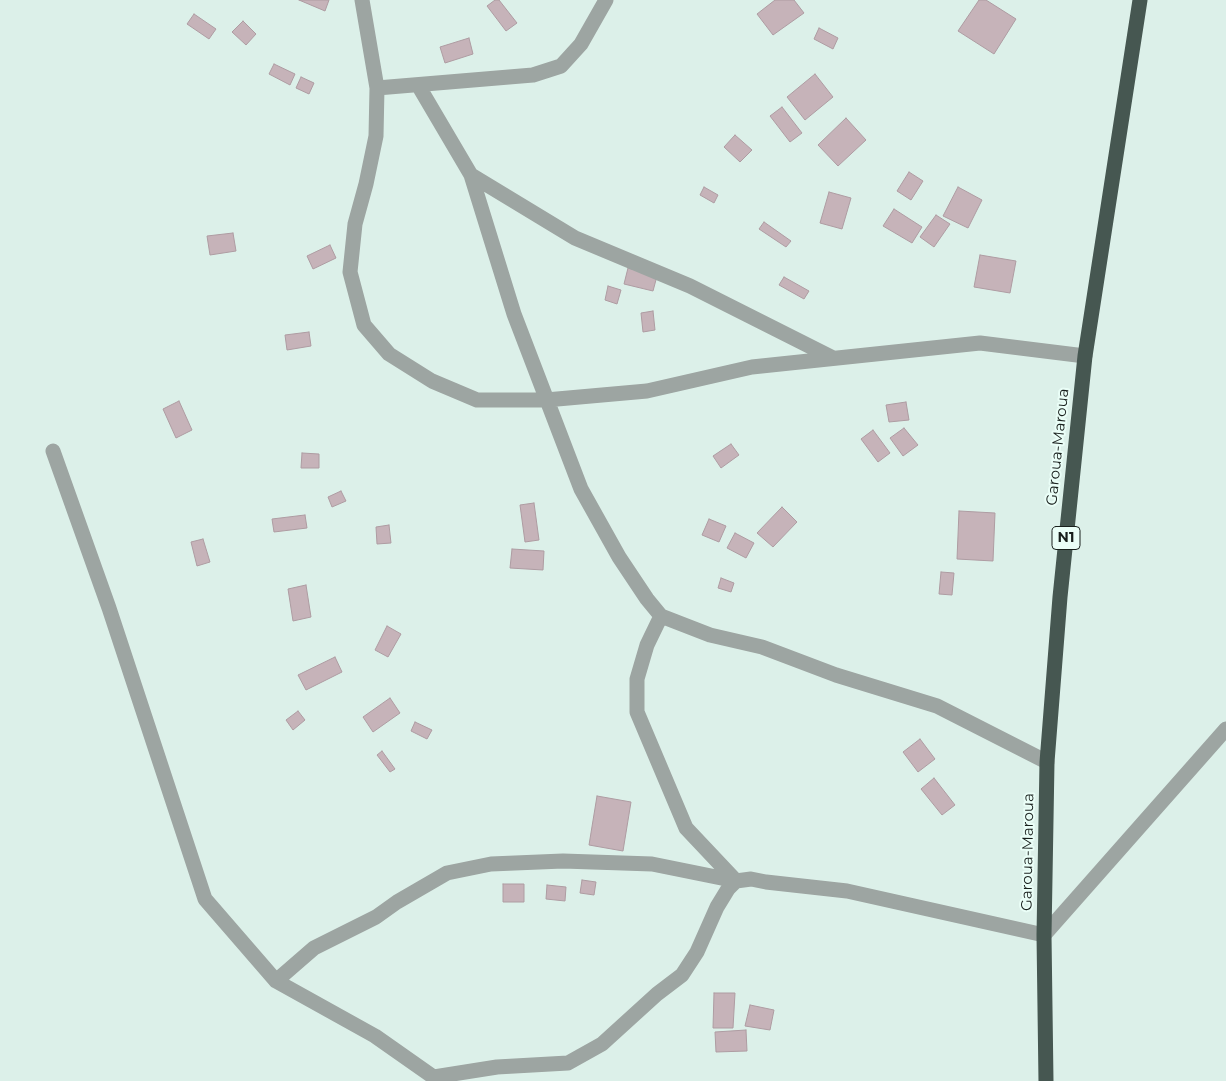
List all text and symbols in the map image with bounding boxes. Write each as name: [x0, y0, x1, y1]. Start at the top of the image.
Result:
street label: Garoua-Maroua: [1043, 388, 1073, 506]
road number: N1: [1052, 526, 1080, 550]
street label: Garoua-Maroua: [1018, 793, 1038, 911]

